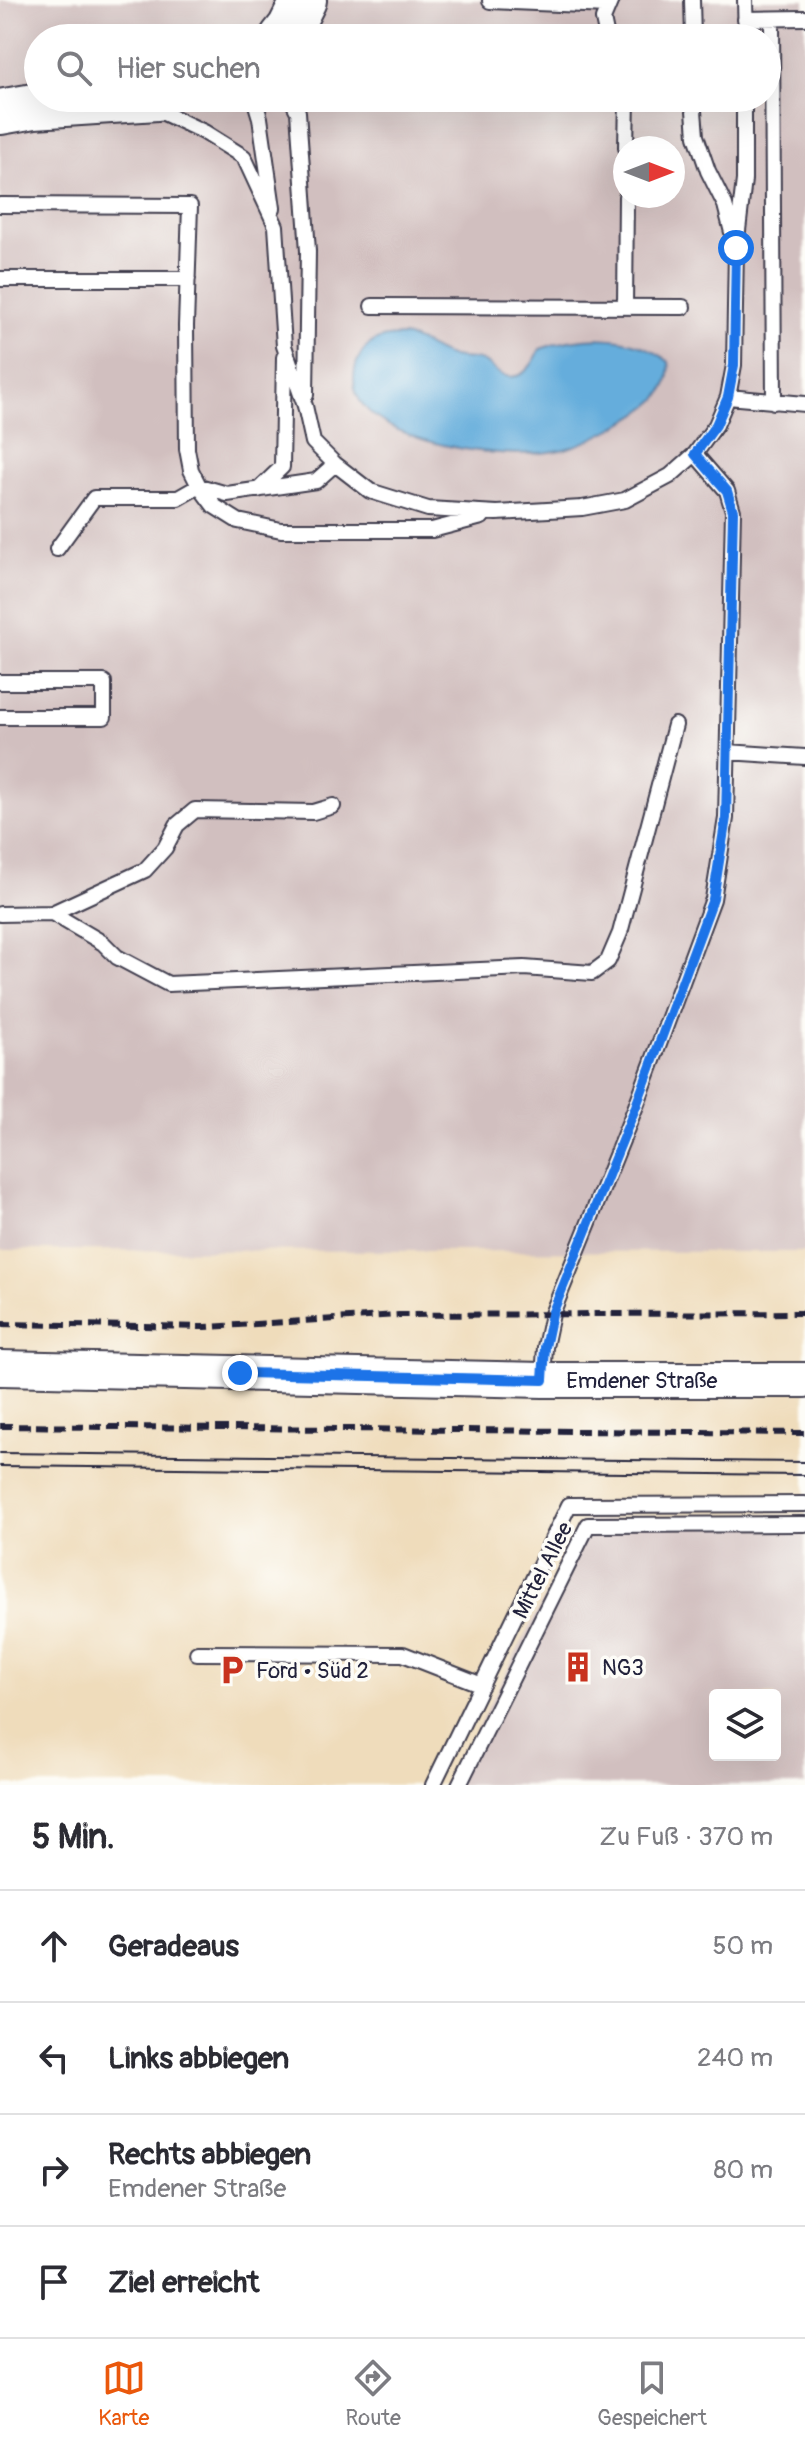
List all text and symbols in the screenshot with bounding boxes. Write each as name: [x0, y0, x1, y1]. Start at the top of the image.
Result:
search box: [24, 24, 781, 112]
icon: search: [52, 46, 96, 90]
text: Hier suchen: [116, 50, 261, 87]
north arrow: [613, 136, 685, 208]
route start: [718, 230, 754, 266]
route end: [222, 1355, 258, 1391]
street label: Emdener Straße: [566, 1367, 718, 1395]
street label: Mittel Allee: [507, 1517, 579, 1623]
building icon: NG3: [561, 1650, 595, 1684]
parking icon: Ford • Süd 2: [215, 1653, 249, 1687]
place label: NG3: [602, 1654, 644, 1682]
place label: Ford • Süd 2: [256, 1657, 369, 1685]
map controls: [709, 1689, 781, 1761]
button: layers: [709, 1689, 781, 1761]
text: 5 Min.: [32, 1816, 115, 1859]
text: Zu Fuß · 370 m: [599, 1821, 773, 1853]
icon: ahead: [32, 1924, 76, 1968]
text: Geradeaus: [108, 1928, 239, 1965]
text: 50 m: [712, 1930, 773, 1962]
icon: left: [32, 2036, 76, 2080]
text: Links abbiegen: [108, 2040, 289, 2077]
text: 240 m: [697, 2042, 773, 2074]
text: Rechts abbiegen: [108, 2136, 311, 2173]
icon: right: [32, 2148, 76, 2192]
text: 80 m: [713, 2154, 773, 2186]
text: Emdener Straße: [108, 2173, 286, 2205]
icon: arrive: [32, 2260, 76, 2304]
text: Ziel erreicht: [108, 2264, 259, 2301]
tab: Karte: [98, 2356, 149, 2432]
tab: Route: [346, 2356, 401, 2432]
tab: Gespeichert: [597, 2356, 707, 2432]

